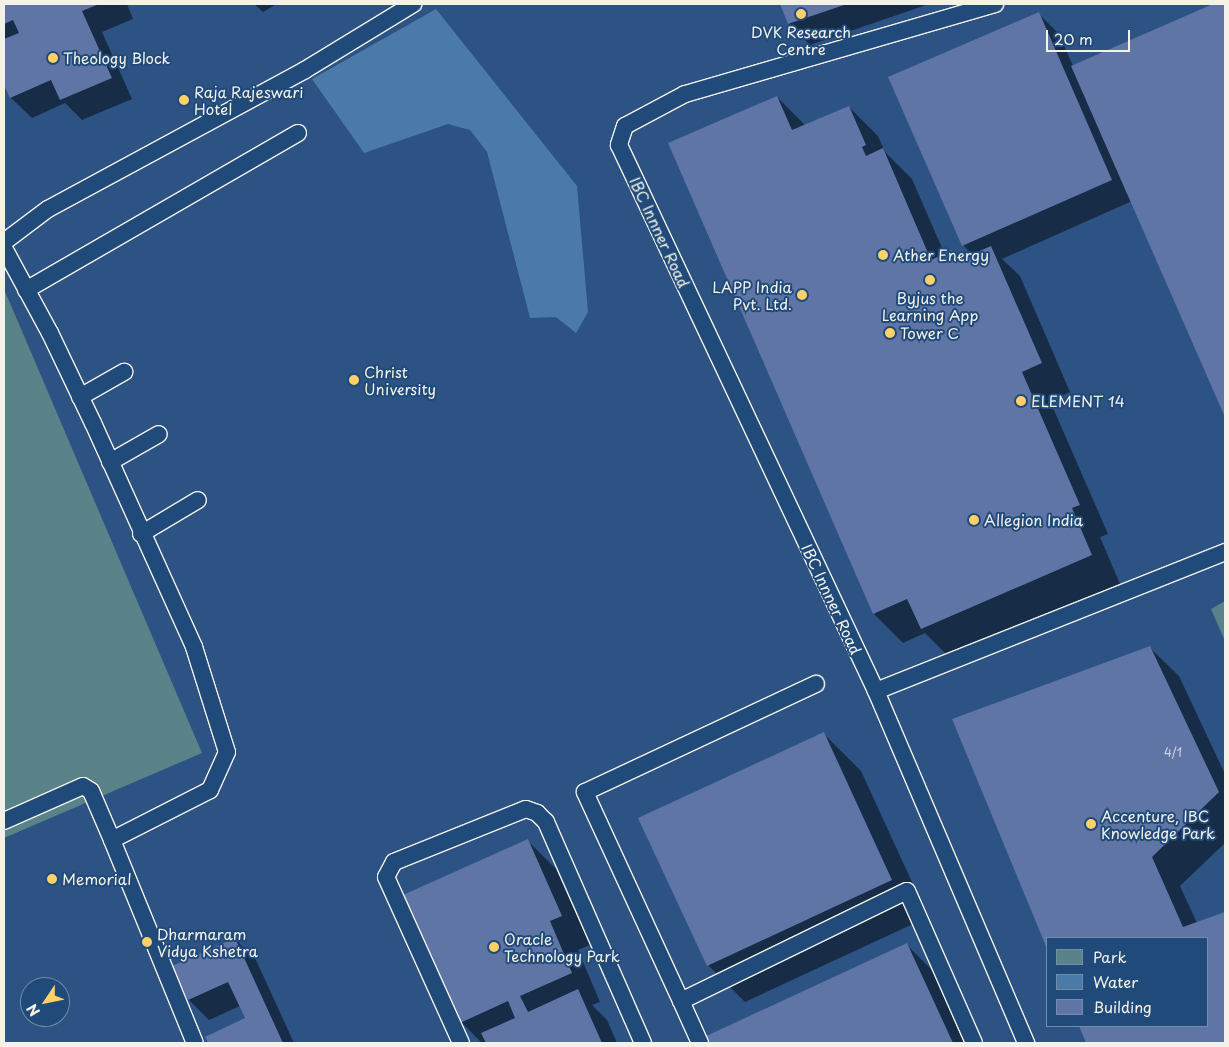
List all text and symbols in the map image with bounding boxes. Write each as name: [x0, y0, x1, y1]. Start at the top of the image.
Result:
marker: DVK Research Centre: [795, 8, 807, 20]
scale bar: [1049, 20, 1133, 52]
place label: DVK Research Centre: [750, 22, 852, 57]
text: 20 m: [1054, 27, 1093, 50]
place label: Theology Block: [63, 49, 171, 67]
marker: Theology Block: [47, 52, 59, 64]
place label: Raja Rajeswari Hotel: [194, 82, 302, 117]
marker: Raja Rajeswari Hotel: [178, 94, 190, 106]
street label: IBC Innner Road: [627, 174, 693, 290]
place label: Ather Energy: [893, 246, 990, 264]
marker: Ather Energy: [877, 249, 889, 261]
marker: Byjus the Learning App: [924, 274, 936, 286]
place label: LAPP India Pvt. Ltd.: [712, 277, 792, 312]
place label: Byjus the Learning App: [882, 288, 978, 323]
marker: LAPP India Pvt. Ltd.: [796, 289, 808, 301]
place label: Tower C: [900, 324, 958, 342]
marker: Tower C: [884, 327, 896, 339]
place label: Christ University: [364, 362, 436, 397]
marker: Christ University: [348, 374, 360, 386]
place label: ELEMENT 14: [1031, 392, 1125, 410]
marker: ELEMENT 14: [1015, 395, 1027, 407]
place label: Allegion India: [984, 511, 1084, 529]
marker: Allegion India: [968, 514, 980, 526]
street label: IBC Innner Road: [799, 541, 865, 657]
house number: 4/1: [1164, 746, 1182, 760]
place label: Accenture, IBC Knowledge Park: [1101, 806, 1216, 841]
marker: Accenture, IBC Knowledge Park: [1085, 818, 1097, 830]
place label: Memorial: [62, 870, 131, 888]
marker: Memorial: [46, 873, 58, 885]
place label: Dharmaram Vidya Kshetra: [157, 924, 259, 959]
place label: Oracle Technology Park: [504, 929, 620, 964]
marker: Dharmaram Vidya Kshetra: [141, 936, 153, 948]
legend: [1046, 937, 1209, 1027]
marker: Oracle Technology Park: [488, 941, 500, 953]
text: Park: [1093, 945, 1127, 968]
text: Water: [1093, 970, 1138, 993]
north arrow: [20, 977, 70, 1027]
text: Building: [1093, 995, 1152, 1018]
text: N: [21, 1000, 45, 1021]

